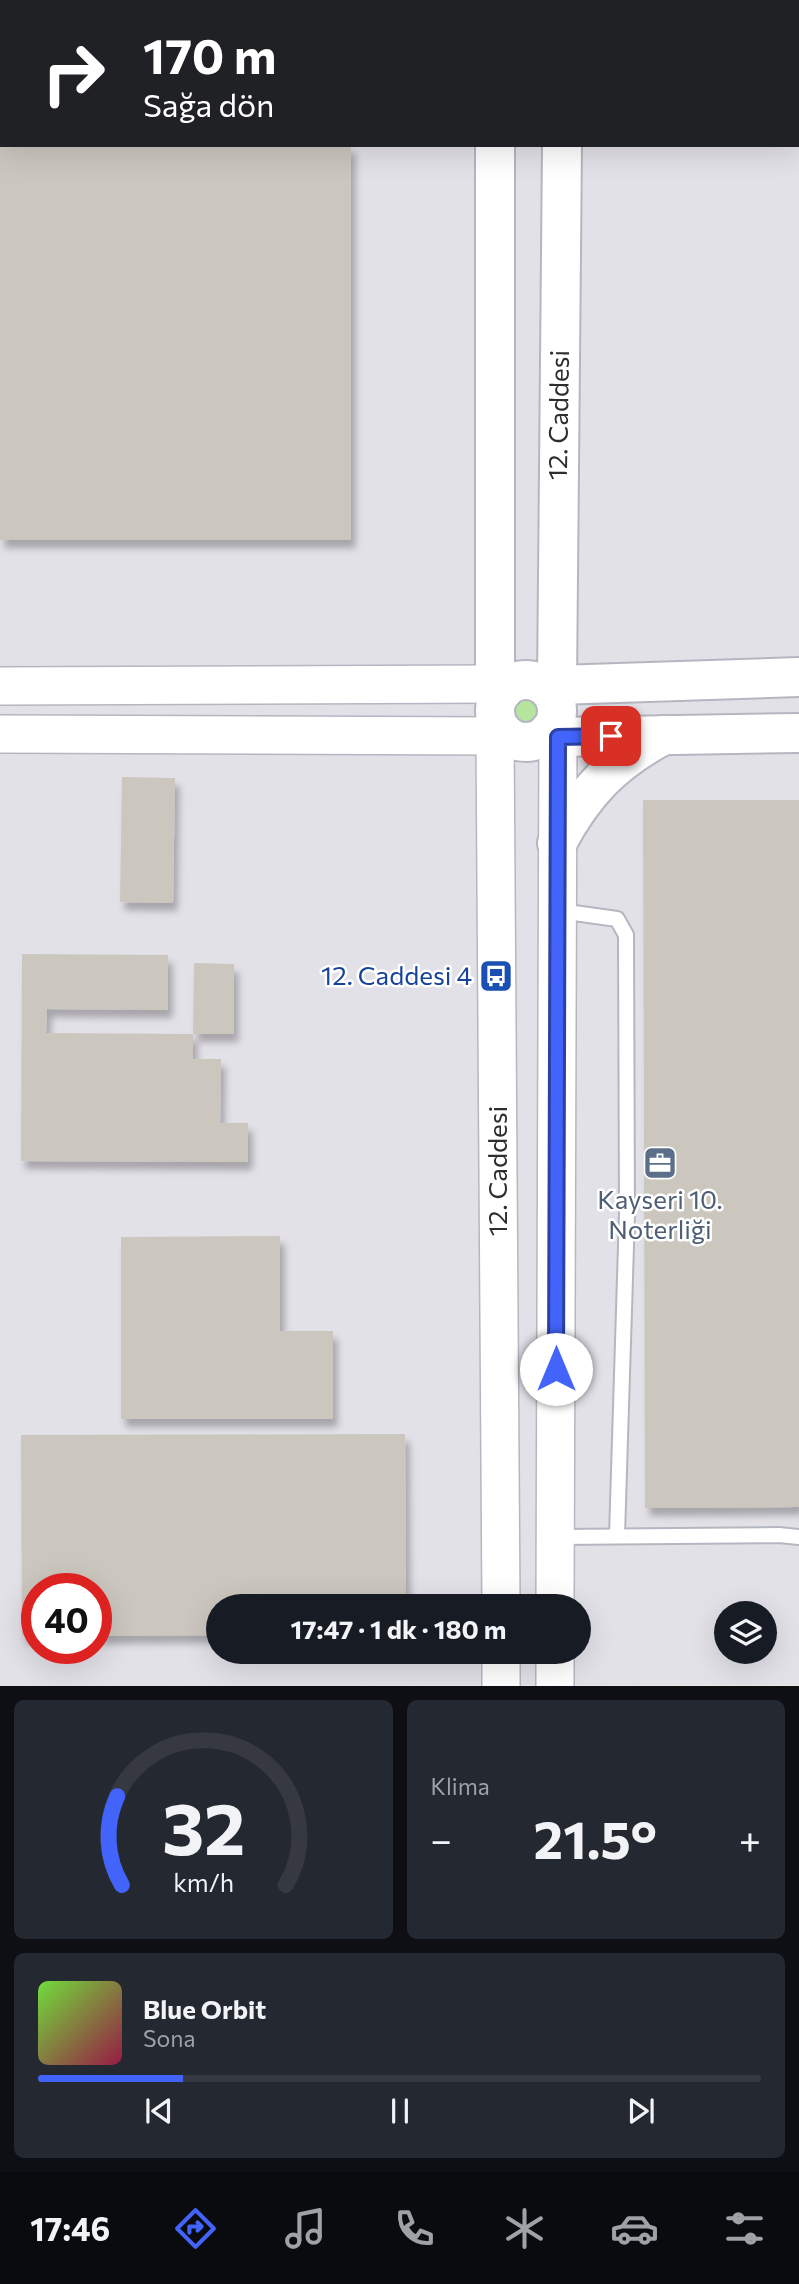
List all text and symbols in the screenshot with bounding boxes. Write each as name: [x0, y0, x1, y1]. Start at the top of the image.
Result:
text: 170 m: [143, 24, 276, 84]
icon: right: [28, 28, 119, 119]
text: Sağa dön: [143, 84, 274, 124]
street label: 12. Caddesi: [541, 350, 574, 480]
pin: [581, 706, 641, 766]
icon: arrive: [592, 717, 630, 755]
bus stop icon: 12. Caddesi 4: [477, 957, 515, 995]
place label: 12. Caddesi 4: [321, 959, 472, 990]
street label: 12. Caddesi: [481, 1106, 512, 1236]
office icon: Kayseri 10. Noterliği: [641, 1144, 679, 1182]
place label: Kayseri 10. Noterliği: [597, 1183, 723, 1244]
position arrow: [519, 1332, 593, 1406]
speed limit sign: 40: [21, 1573, 112, 1664]
map controls: [714, 1601, 777, 1664]
button: layers: [714, 1601, 777, 1664]
text: 17:47 · 1 dk · 180 m: [291, 1613, 506, 1644]
text: Klima: [431, 1772, 490, 1800]
text: 32: [162, 1782, 245, 1871]
text: 21.5°: [534, 1806, 657, 1870]
text: −: [431, 1815, 452, 1862]
text: +: [739, 1815, 761, 1862]
text: km/h: [173, 1867, 234, 1897]
text: Blue Orbit: [143, 1993, 266, 2024]
text: Sona: [143, 2024, 195, 2052]
icon: previous: [140, 2092, 178, 2130]
icon: pause: [381, 2092, 419, 2130]
icon: next: [622, 2092, 660, 2130]
icon: directions: [171, 2204, 220, 2253]
icon: music: [281, 2204, 330, 2253]
icon: phone: [390, 2204, 439, 2253]
icon: climate: [500, 2204, 549, 2253]
icon: car: [610, 2204, 659, 2253]
icon: filters: [720, 2204, 769, 2253]
text: 17:46: [30, 2208, 110, 2248]

